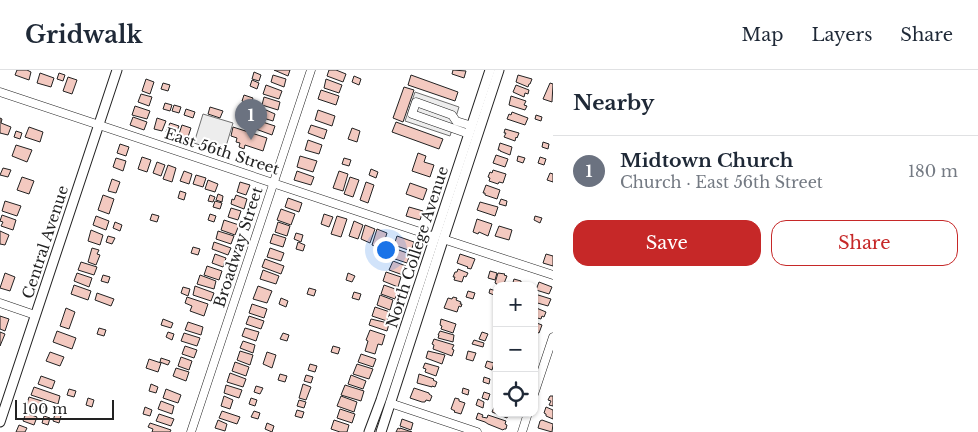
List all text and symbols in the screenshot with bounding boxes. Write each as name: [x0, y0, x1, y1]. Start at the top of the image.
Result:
text: Gridwalk: [25, 20, 142, 49]
text: Map: [742, 24, 783, 46]
text: Layers: [811, 24, 872, 46]
text: Share: [900, 24, 953, 46]
text: Nearby: [573, 90, 654, 116]
pin: 1: [235, 99, 267, 140]
street label: East 56th Street: [162, 123, 282, 179]
text: Midtown Church: [620, 149, 793, 172]
text: 1: [586, 161, 592, 181]
text: 180 m: [908, 161, 958, 181]
street label: North College Avenue: [382, 164, 452, 330]
text: Church · East 56th Street: [620, 172, 823, 192]
street label: Central Avenue: [18, 183, 72, 301]
street label: Broadway Street: [210, 184, 267, 310]
button: Save: [573, 220, 761, 266]
button: Share: [771, 220, 958, 266]
your location: [373, 237, 399, 263]
map controls: [493, 282, 538, 417]
button: +: [493, 282, 538, 327]
button: −: [493, 327, 538, 372]
button: locate: [493, 372, 538, 417]
scale bar: [15, 397, 114, 420]
text: 100 m: [22, 400, 67, 418]

